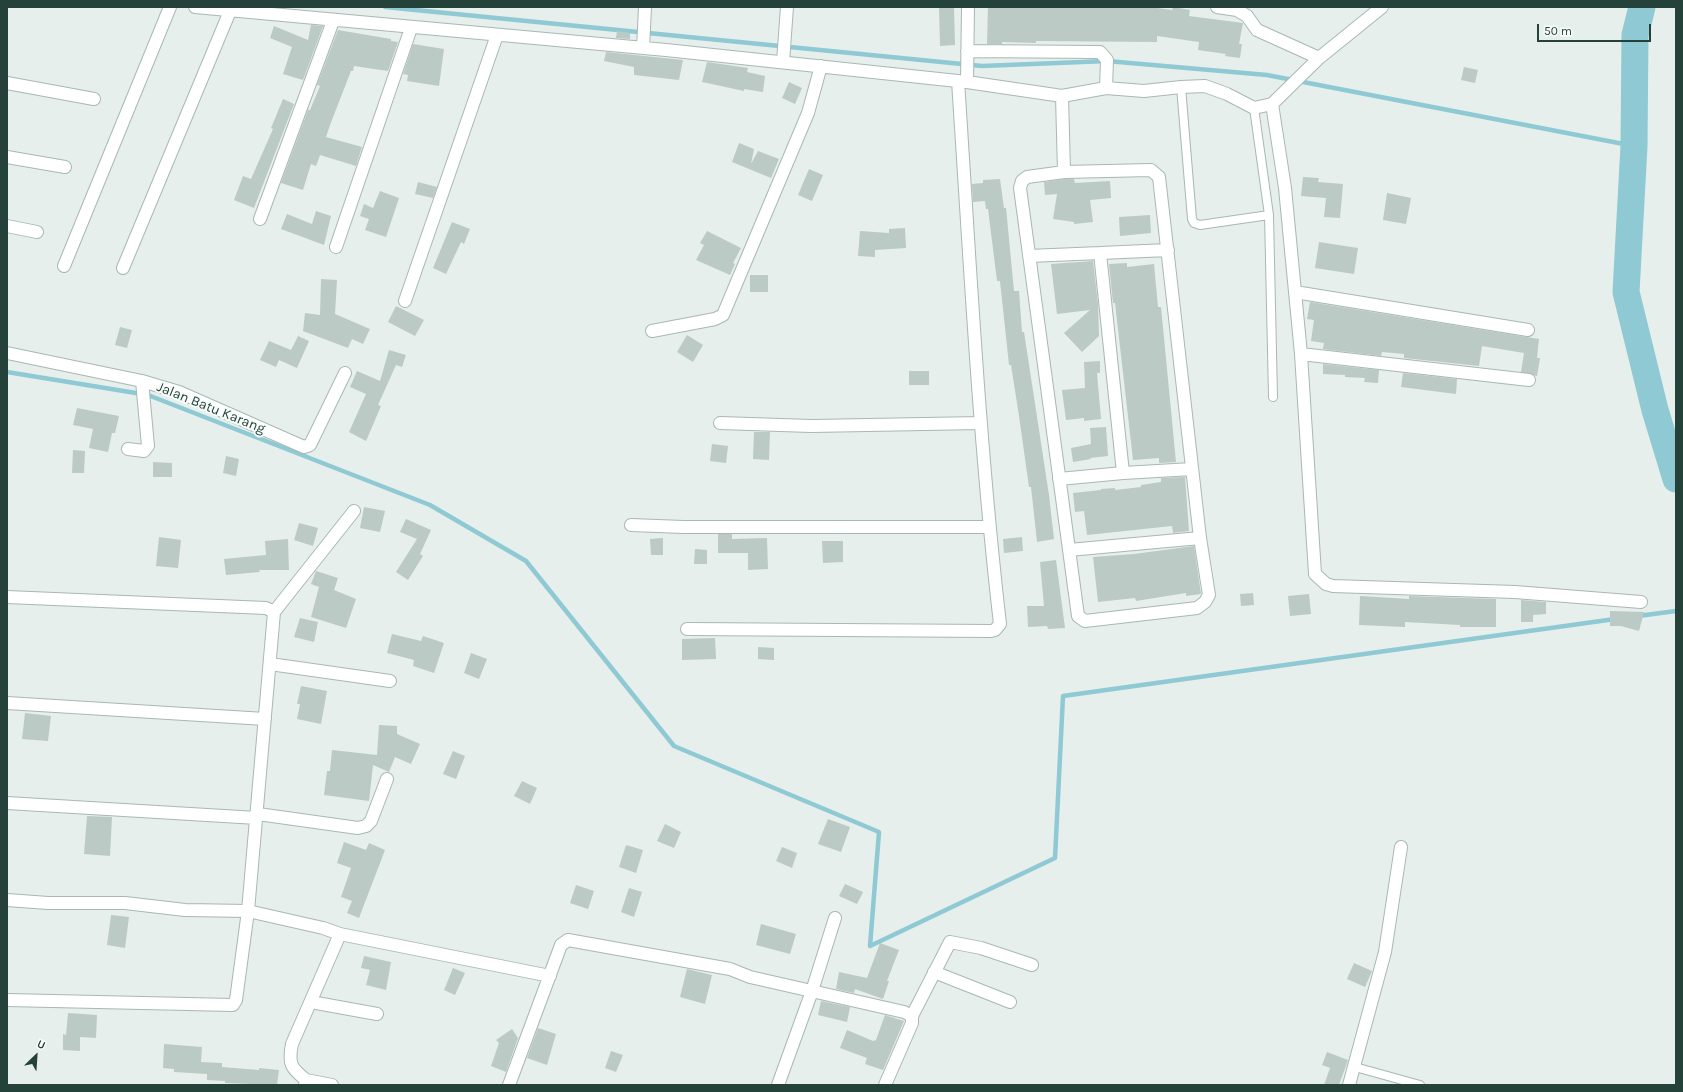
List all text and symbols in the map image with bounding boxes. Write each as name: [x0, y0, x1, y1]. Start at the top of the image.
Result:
scale bar: [1539, 16, 1653, 42]
text: 50 m: [1544, 24, 1572, 38]
street label: Jalan Batu Karang: [154, 379, 268, 437]
north arrow: [16, 1036, 56, 1076]
text: U: [35, 1037, 47, 1052]

